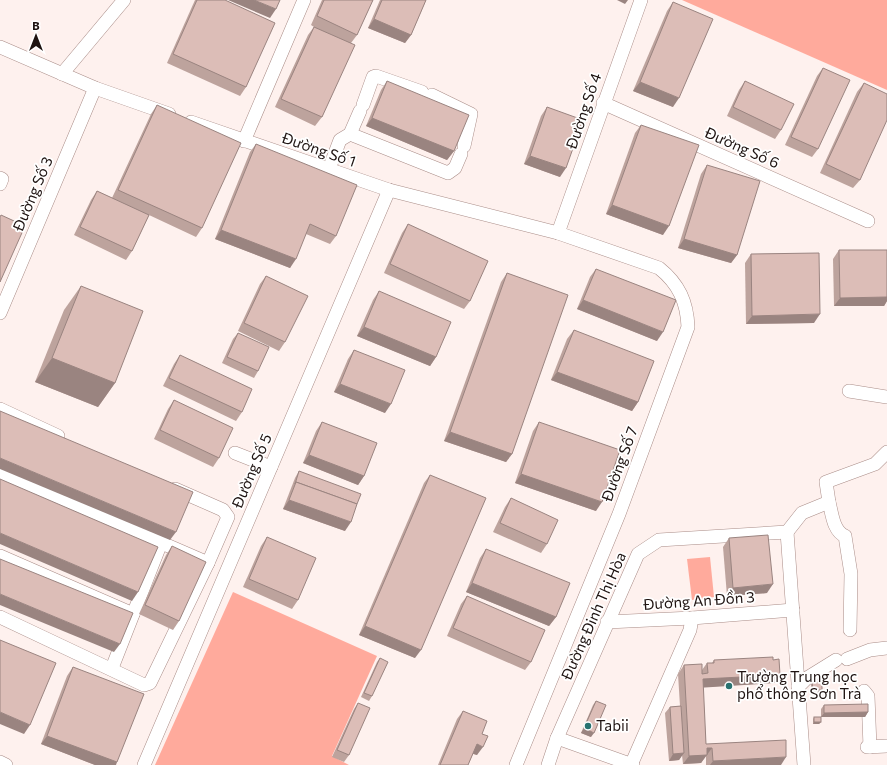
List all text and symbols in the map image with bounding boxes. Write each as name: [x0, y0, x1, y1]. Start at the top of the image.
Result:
north arrow: [16, 16, 56, 56]
text: B: [32, 19, 40, 32]
street label: Đường Số 4: [561, 70, 604, 152]
street label: Đường Số 6: [702, 122, 782, 171]
street label: Đường Số 1: [279, 128, 359, 170]
street label: Đường Số 3: [8, 154, 56, 234]
street label: Đường Số 7: [597, 424, 641, 504]
street label: Đường Số 5: [227, 431, 275, 511]
street label: Đường Đinh Thị Hòa: [556, 549, 629, 683]
street label: Đường An Đồn 3: [642, 587, 755, 613]
place label: Trường Trung học phổ thông Sơn Trà: [737, 667, 861, 702]
marker: Trường Trung học phổ thông Sơn Trà: [724, 681, 734, 691]
place label: Tabii: [596, 716, 629, 734]
marker: Tabii: [583, 721, 593, 731]

